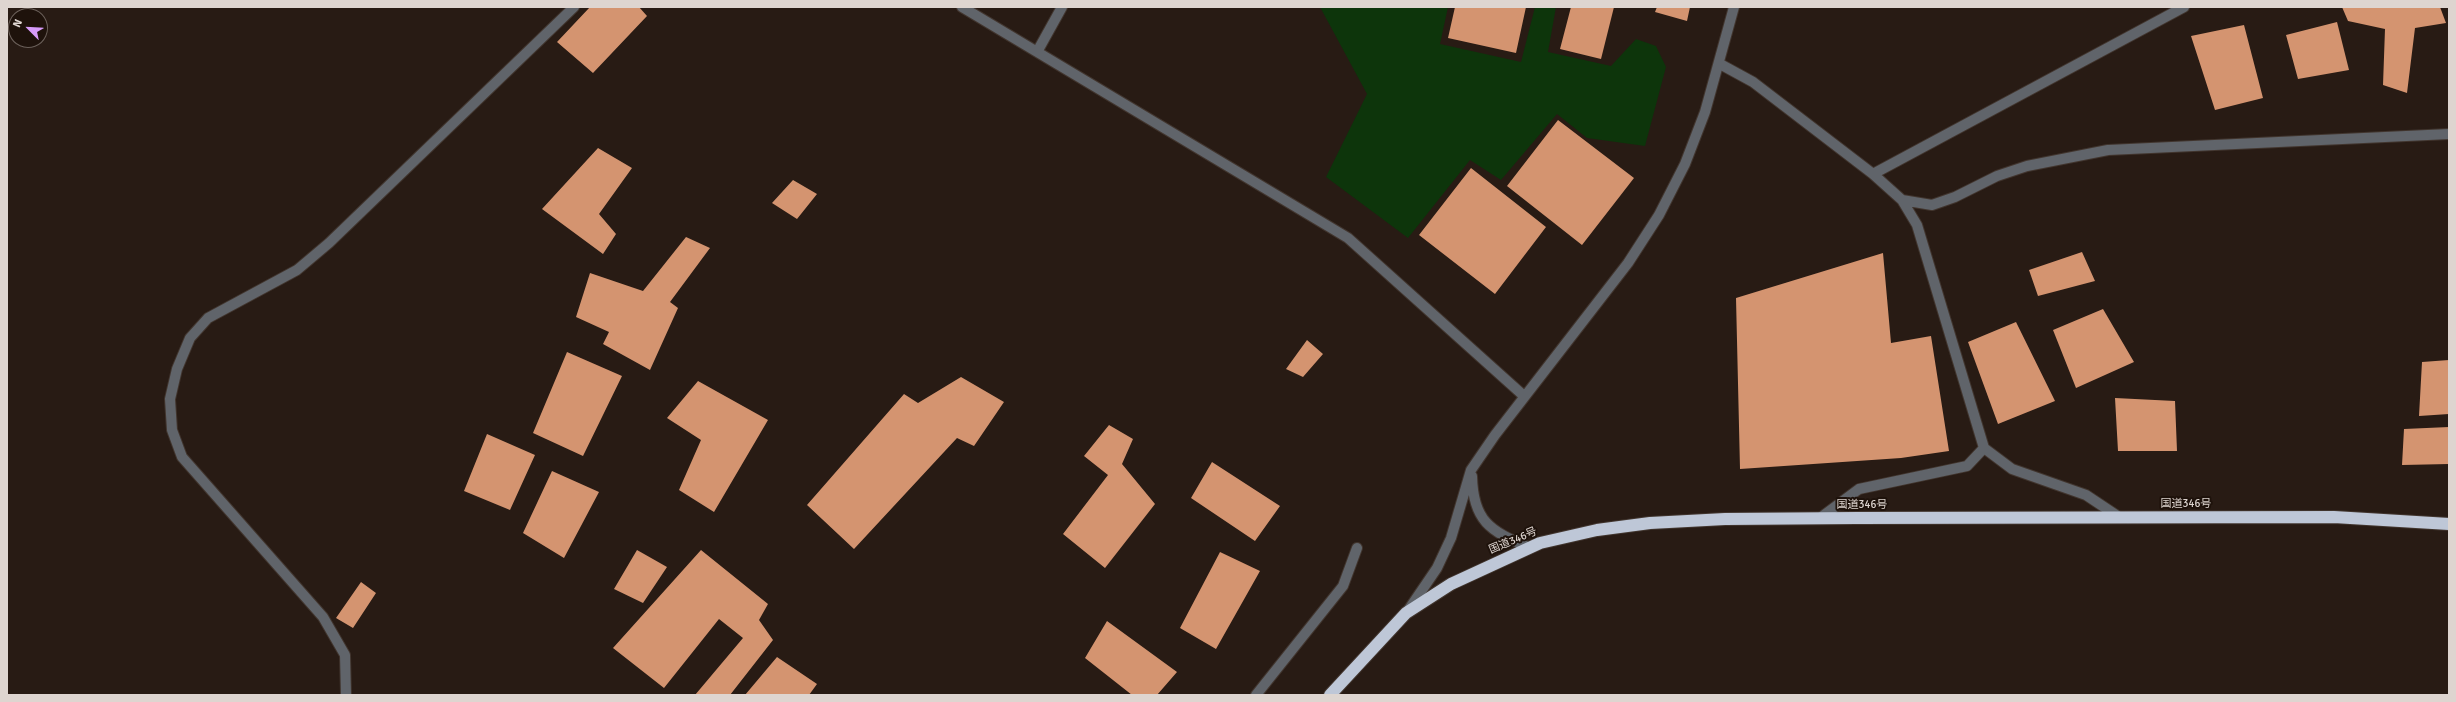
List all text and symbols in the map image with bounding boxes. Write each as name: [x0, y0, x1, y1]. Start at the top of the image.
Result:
north arrow: [8, 8, 48, 48]
text: N: [10, 17, 25, 29]
street label: 国道346号: [2161, 497, 2211, 511]
street label: 国道346号: [1837, 498, 1887, 512]
street label: 国道346号: [1487, 525, 1539, 557]

